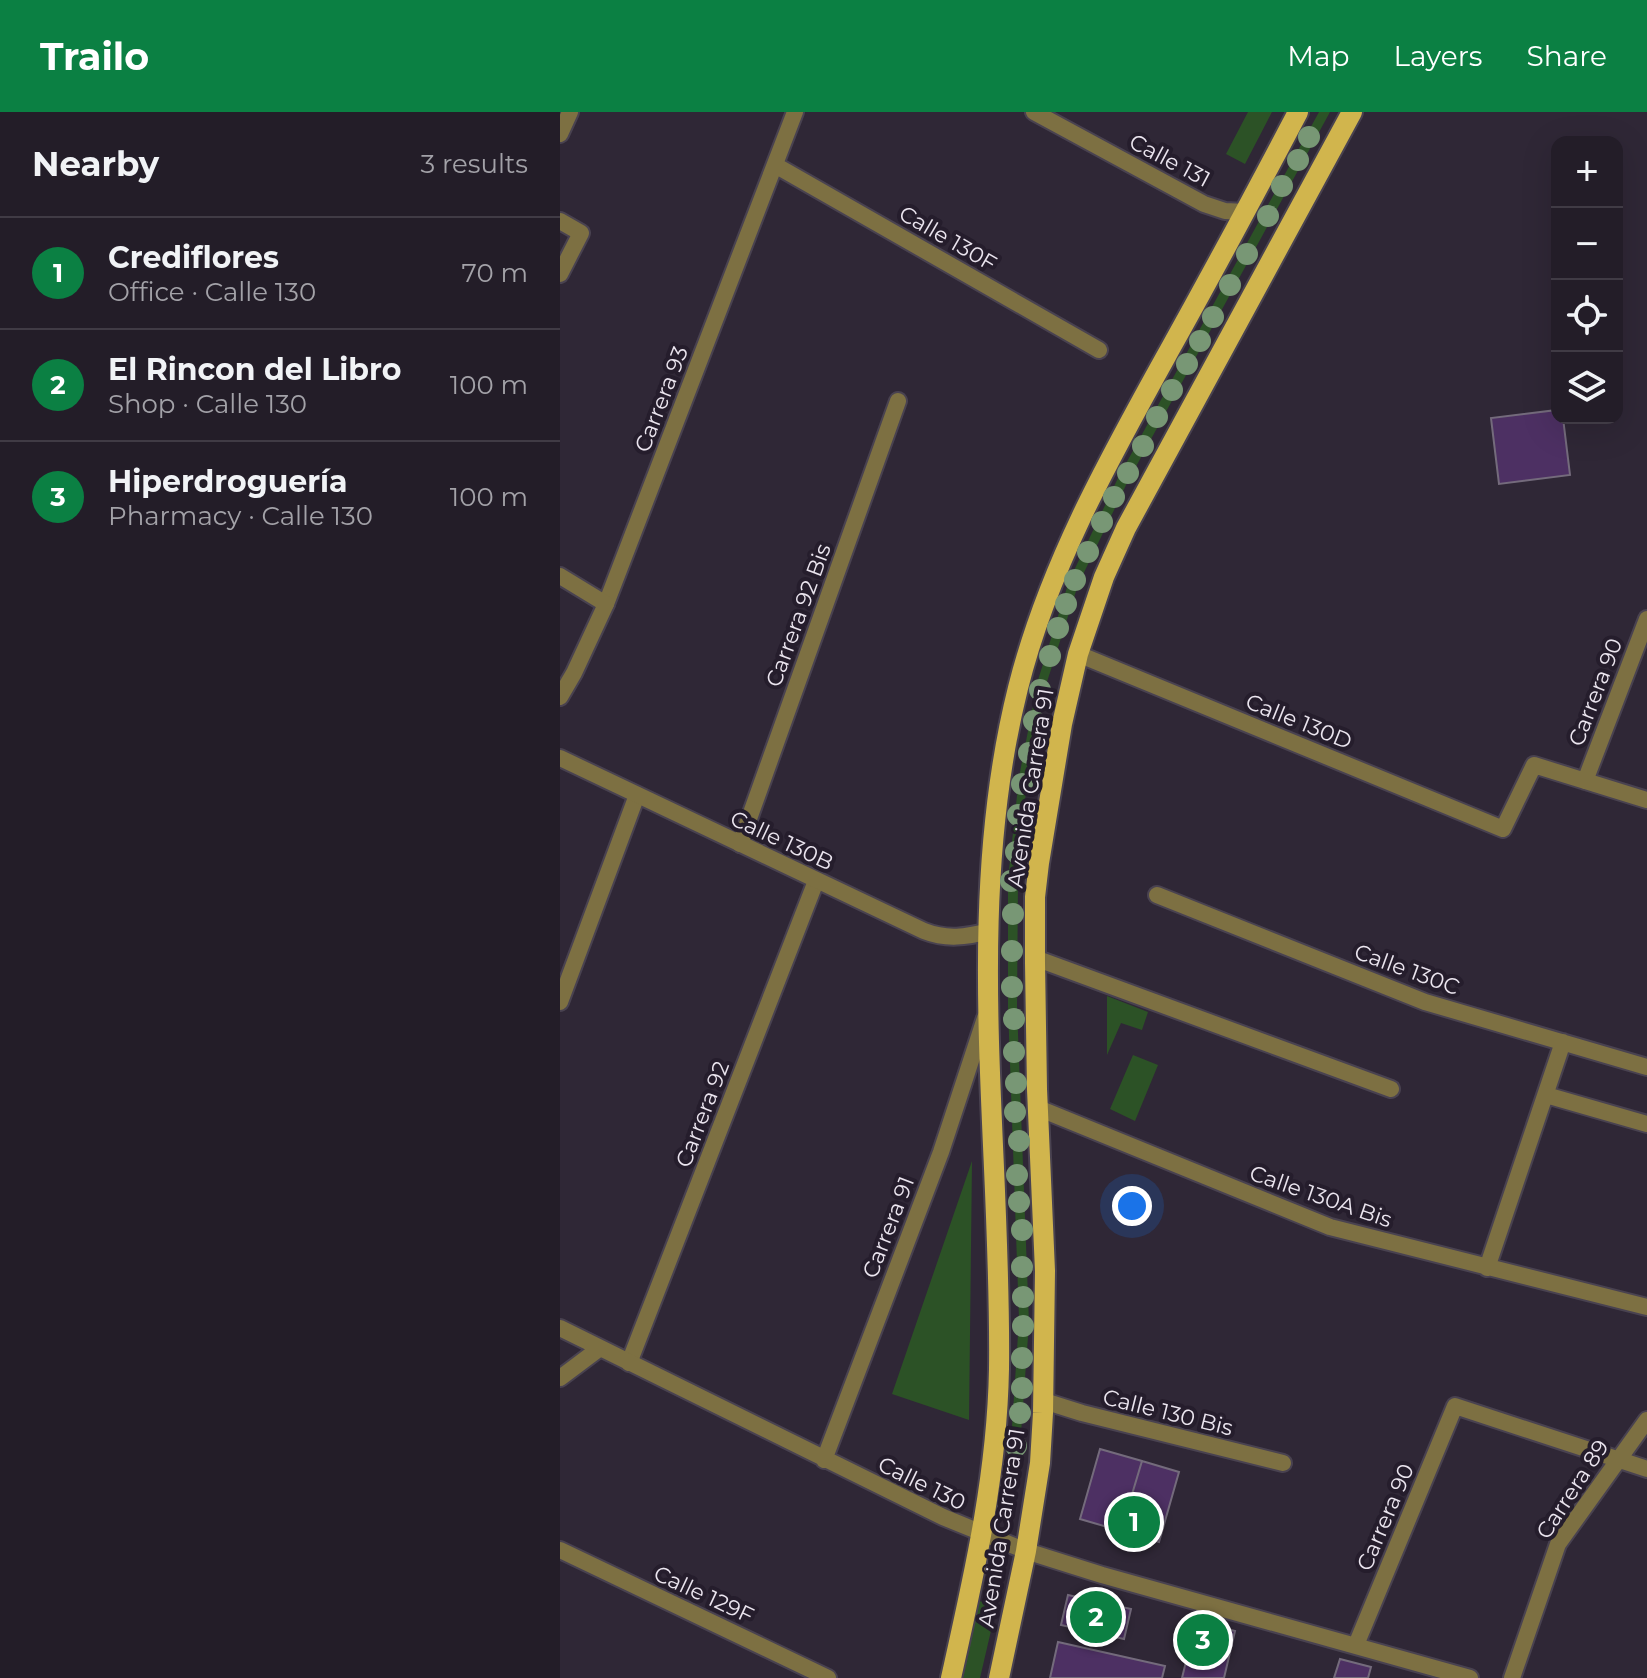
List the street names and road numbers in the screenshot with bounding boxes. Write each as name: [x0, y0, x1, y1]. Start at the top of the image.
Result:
street label: Calle 131: [1125, 128, 1215, 193]
street label: Calle 130F: [894, 200, 1001, 277]
street label: Carrera 93: [629, 342, 694, 456]
street label: Carrera 92 Bis: [760, 540, 837, 690]
street label: Carrera 90: [1563, 634, 1628, 750]
street label: Avenida Carrera 91: [1001, 686, 1060, 890]
street label: Calle 130D: [1242, 688, 1356, 755]
street label: Calle 130B: [726, 805, 838, 876]
street label: Calle 130C: [1351, 938, 1463, 1001]
street label: Carrera 92: [670, 1057, 735, 1171]
street label: Calle 130A Bis: [1246, 1159, 1396, 1234]
street label: Carrera 91: [857, 1172, 920, 1282]
street label: Calle 130 Bis: [1100, 1383, 1236, 1442]
street label: Avenida Carrera 91: [972, 1426, 1031, 1630]
street label: Carrera 89: [1530, 1435, 1615, 1544]
street label: Calle 130: [874, 1451, 970, 1516]
street label: Carrera 90: [1351, 1460, 1420, 1575]
street label: Calle 129F: [650, 1560, 758, 1629]

